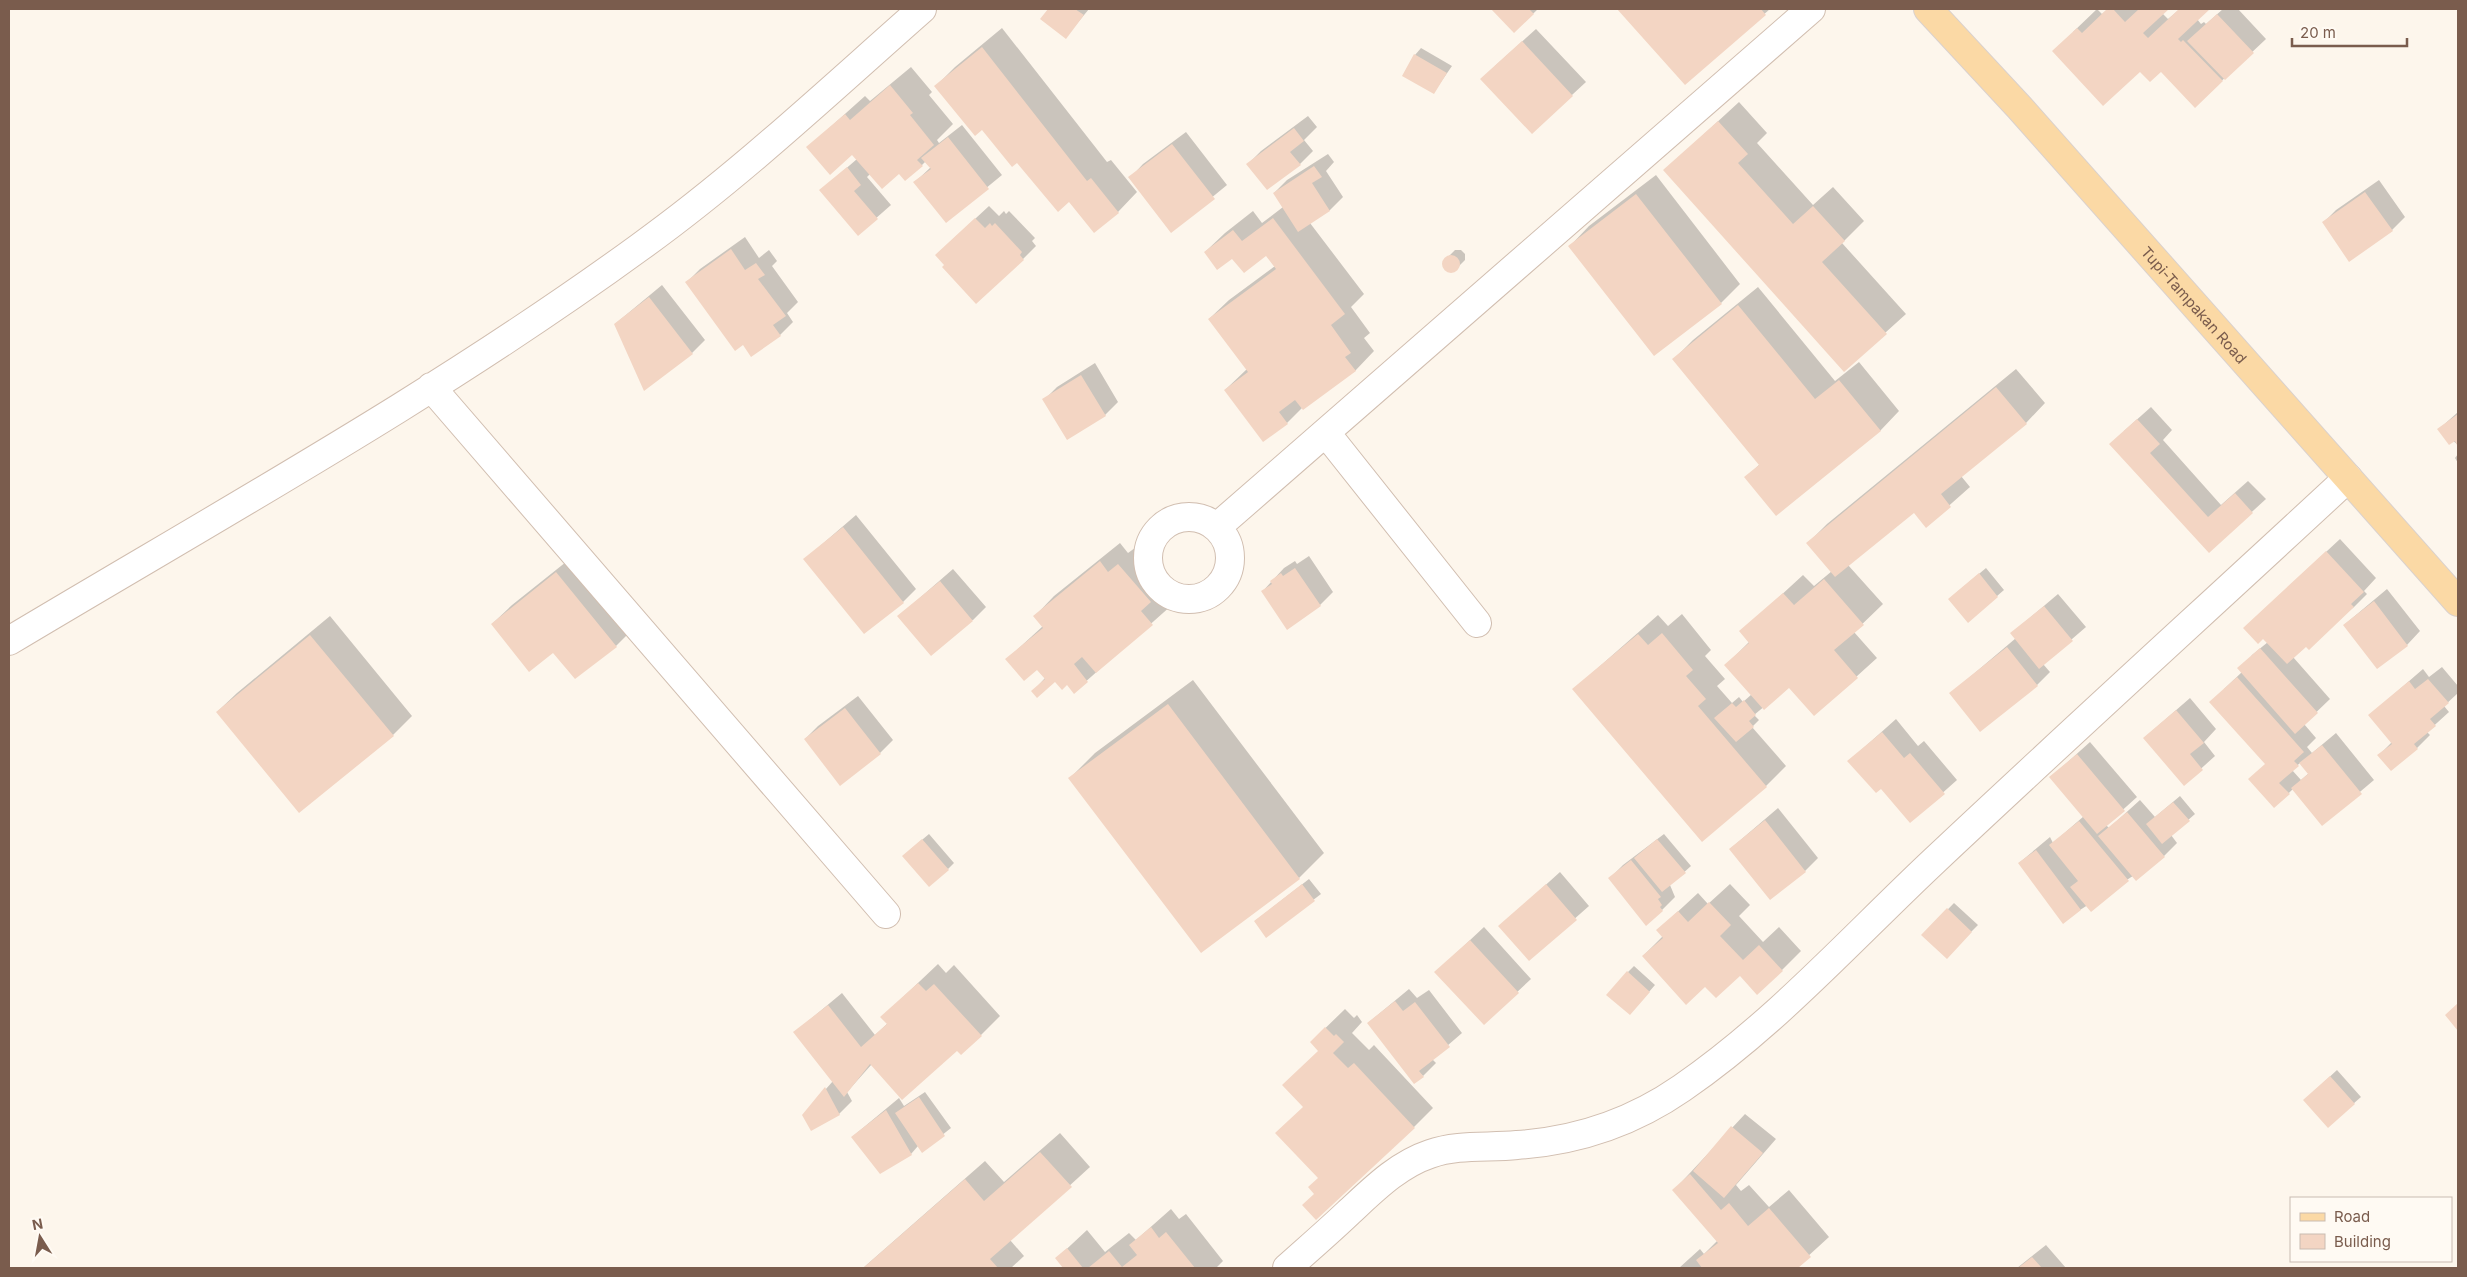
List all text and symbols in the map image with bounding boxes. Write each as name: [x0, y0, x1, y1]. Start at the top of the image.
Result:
scale bar: [2292, 15, 2407, 47]
text: 20 m: [2300, 23, 2336, 42]
street label: Tupi-Tampakan Road: [2137, 242, 2251, 367]
legend: [2290, 1197, 2452, 1262]
text: Road: [2334, 1207, 2370, 1226]
north arrow: [15, 1212, 65, 1262]
text: N: [31, 1214, 44, 1233]
text: Building: [2334, 1232, 2391, 1251]

